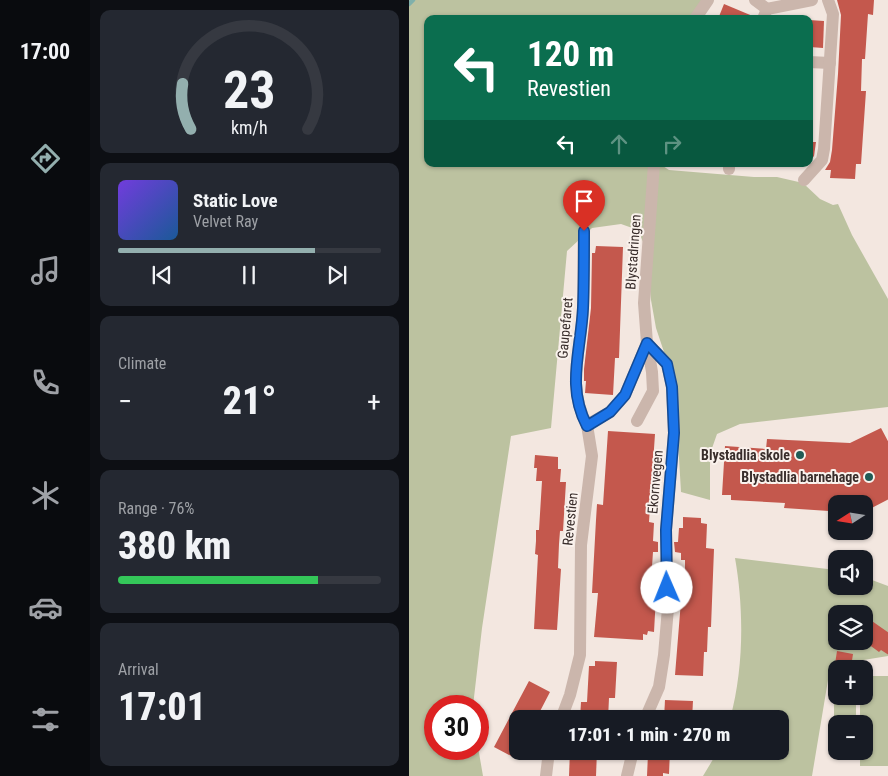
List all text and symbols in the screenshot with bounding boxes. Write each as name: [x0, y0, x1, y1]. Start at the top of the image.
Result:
text: 120 m: [527, 34, 614, 75]
icon: left: [444, 35, 509, 100]
text: 17:00: [20, 39, 70, 64]
text: 23: [223, 60, 276, 121]
text: Revestien: [527, 76, 611, 101]
text: km/h: [231, 117, 268, 138]
icon: left: [552, 130, 580, 158]
icon: ahead: [605, 130, 633, 158]
icon: right: [658, 130, 686, 158]
icon: directions: [28, 141, 63, 176]
pin: [563, 180, 605, 231]
icon: arrive: [570, 187, 598, 215]
text: Static Love: [193, 189, 278, 212]
text: Velvet Ray: [193, 212, 258, 231]
street label: Blystadringen: [622, 214, 644, 290]
icon: music: [28, 253, 63, 288]
icon: previous: [148, 261, 176, 289]
icon: pause: [235, 261, 263, 289]
icon: next: [323, 261, 351, 289]
street label: Gaupefaret: [554, 297, 576, 359]
text: Climate: [118, 354, 166, 373]
icon: phone: [28, 365, 63, 400]
text: 21°: [223, 379, 276, 423]
text: −: [118, 385, 132, 418]
text: +: [367, 385, 381, 418]
place label: Blystadlia skole: [701, 447, 790, 463]
street label: Ekornvegen: [644, 449, 666, 515]
marker: Blystadlia skole: [794, 449, 806, 461]
place label: Blystadlia barnehage: [741, 469, 859, 485]
marker: Blystadlia barnehage: [863, 471, 875, 483]
icon: climate: [28, 478, 63, 513]
street label: Revestien: [559, 492, 581, 546]
north arrow: [828, 495, 873, 540]
map controls: [828, 495, 873, 760]
text: Range · 76%: [118, 499, 194, 518]
text: 380 km: [118, 524, 231, 568]
button: sound: [828, 550, 873, 595]
position arrow: [640, 561, 692, 613]
icon: car: [28, 590, 63, 625]
button: layers: [828, 605, 873, 650]
text: Arrival: [118, 660, 159, 679]
button: +: [828, 660, 873, 705]
text: 17:01: [118, 685, 206, 729]
speed limit sign: 30: [424, 695, 489, 760]
icon: filters: [28, 702, 63, 737]
button: −: [828, 715, 873, 760]
text: 17:01 · 1 min · 270 m: [568, 723, 730, 746]

